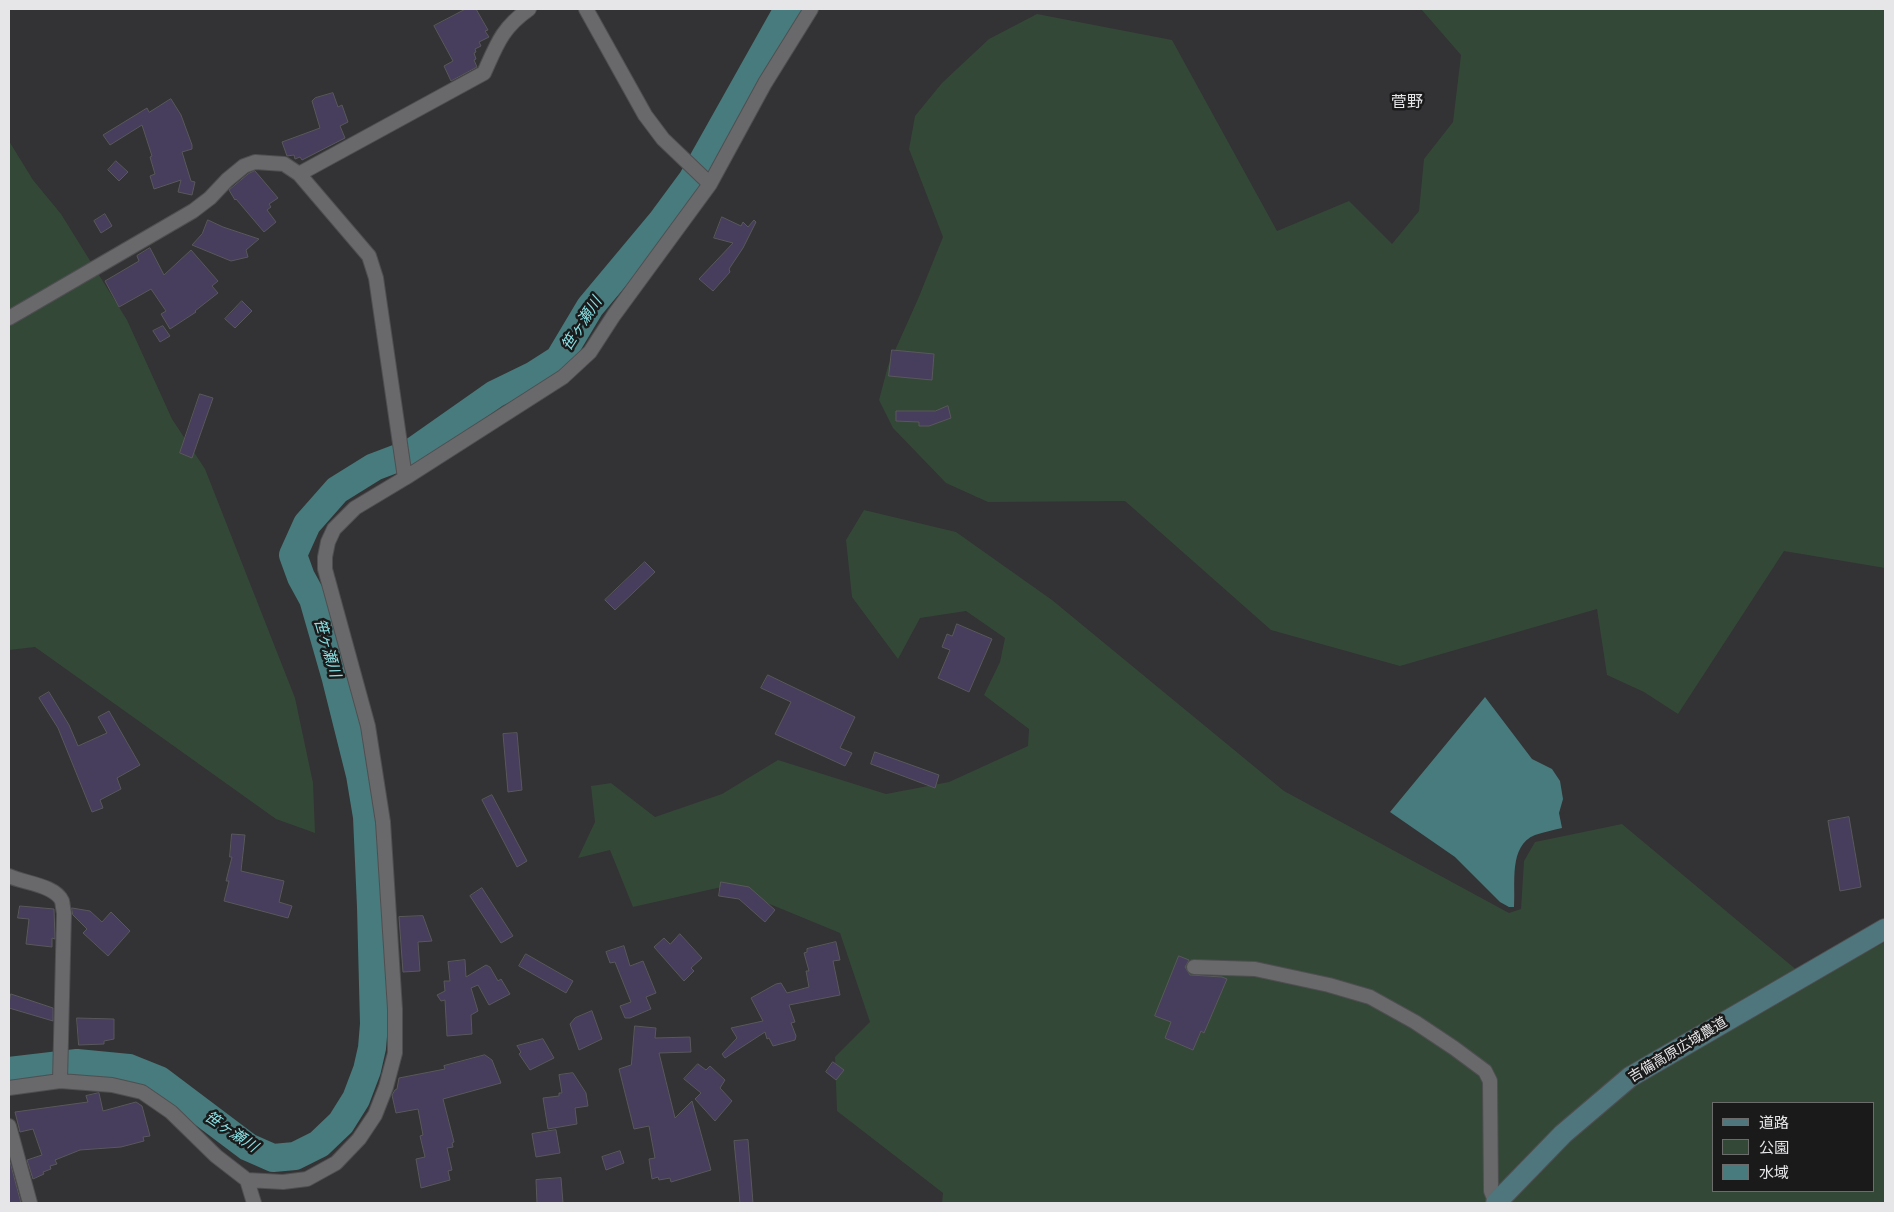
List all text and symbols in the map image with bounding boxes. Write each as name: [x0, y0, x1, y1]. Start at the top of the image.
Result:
district label: 菅野: [1391, 92, 1423, 112]
water label: 笹ヶ瀬川: [558, 294, 606, 354]
water label: 笹ヶ瀬川: [310, 617, 344, 679]
street label: 吉備高原広域農道: [1626, 1014, 1730, 1086]
legend: [1712, 1102, 1874, 1192]
water label: 笹ヶ瀬川: [201, 1108, 261, 1156]
text: 道路: [1759, 1113, 1789, 1132]
text: 公園: [1759, 1138, 1789, 1157]
text: 水域: [1759, 1163, 1789, 1182]

